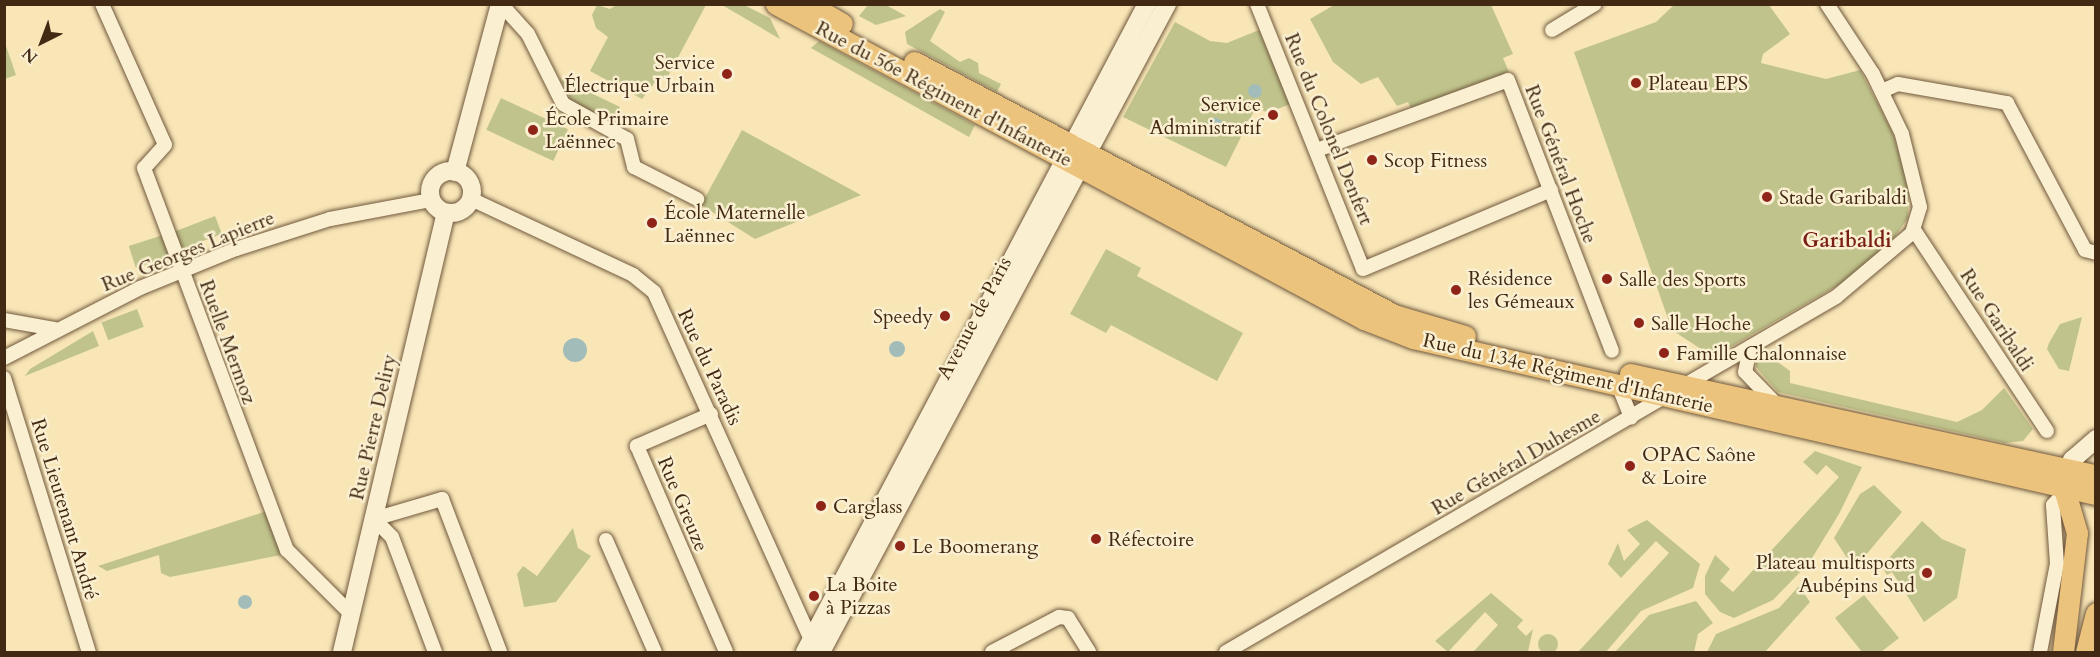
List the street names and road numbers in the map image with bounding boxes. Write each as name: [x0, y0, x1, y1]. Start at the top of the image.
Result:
street label: Rue du 56e Régiment d'Infanterie: [812, 16, 1076, 172]
street label: Rue du Colonel Denfert: [1280, 30, 1378, 228]
street label: Rue Général Hoche: [1520, 81, 1602, 247]
street label: Rue Georges Lapierre: [98, 205, 278, 297]
street label: Avenue de Paris: [932, 253, 1016, 383]
street label: Rue Garibaldi: [1955, 264, 2039, 376]
street label: Ruelle Mermoz: [194, 277, 262, 407]
street label: Rue du Paradis: [673, 305, 747, 429]
street label: Rue du 134e Régiment d'Infanterie: [1421, 328, 1715, 418]
street label: Rue Pierre Deliry: [345, 352, 401, 502]
street label: Rue Général Duhesme: [1427, 404, 1605, 520]
street label: Rue Lieutenant André: [26, 416, 104, 602]
street label: Rue Greuze: [652, 453, 714, 555]

